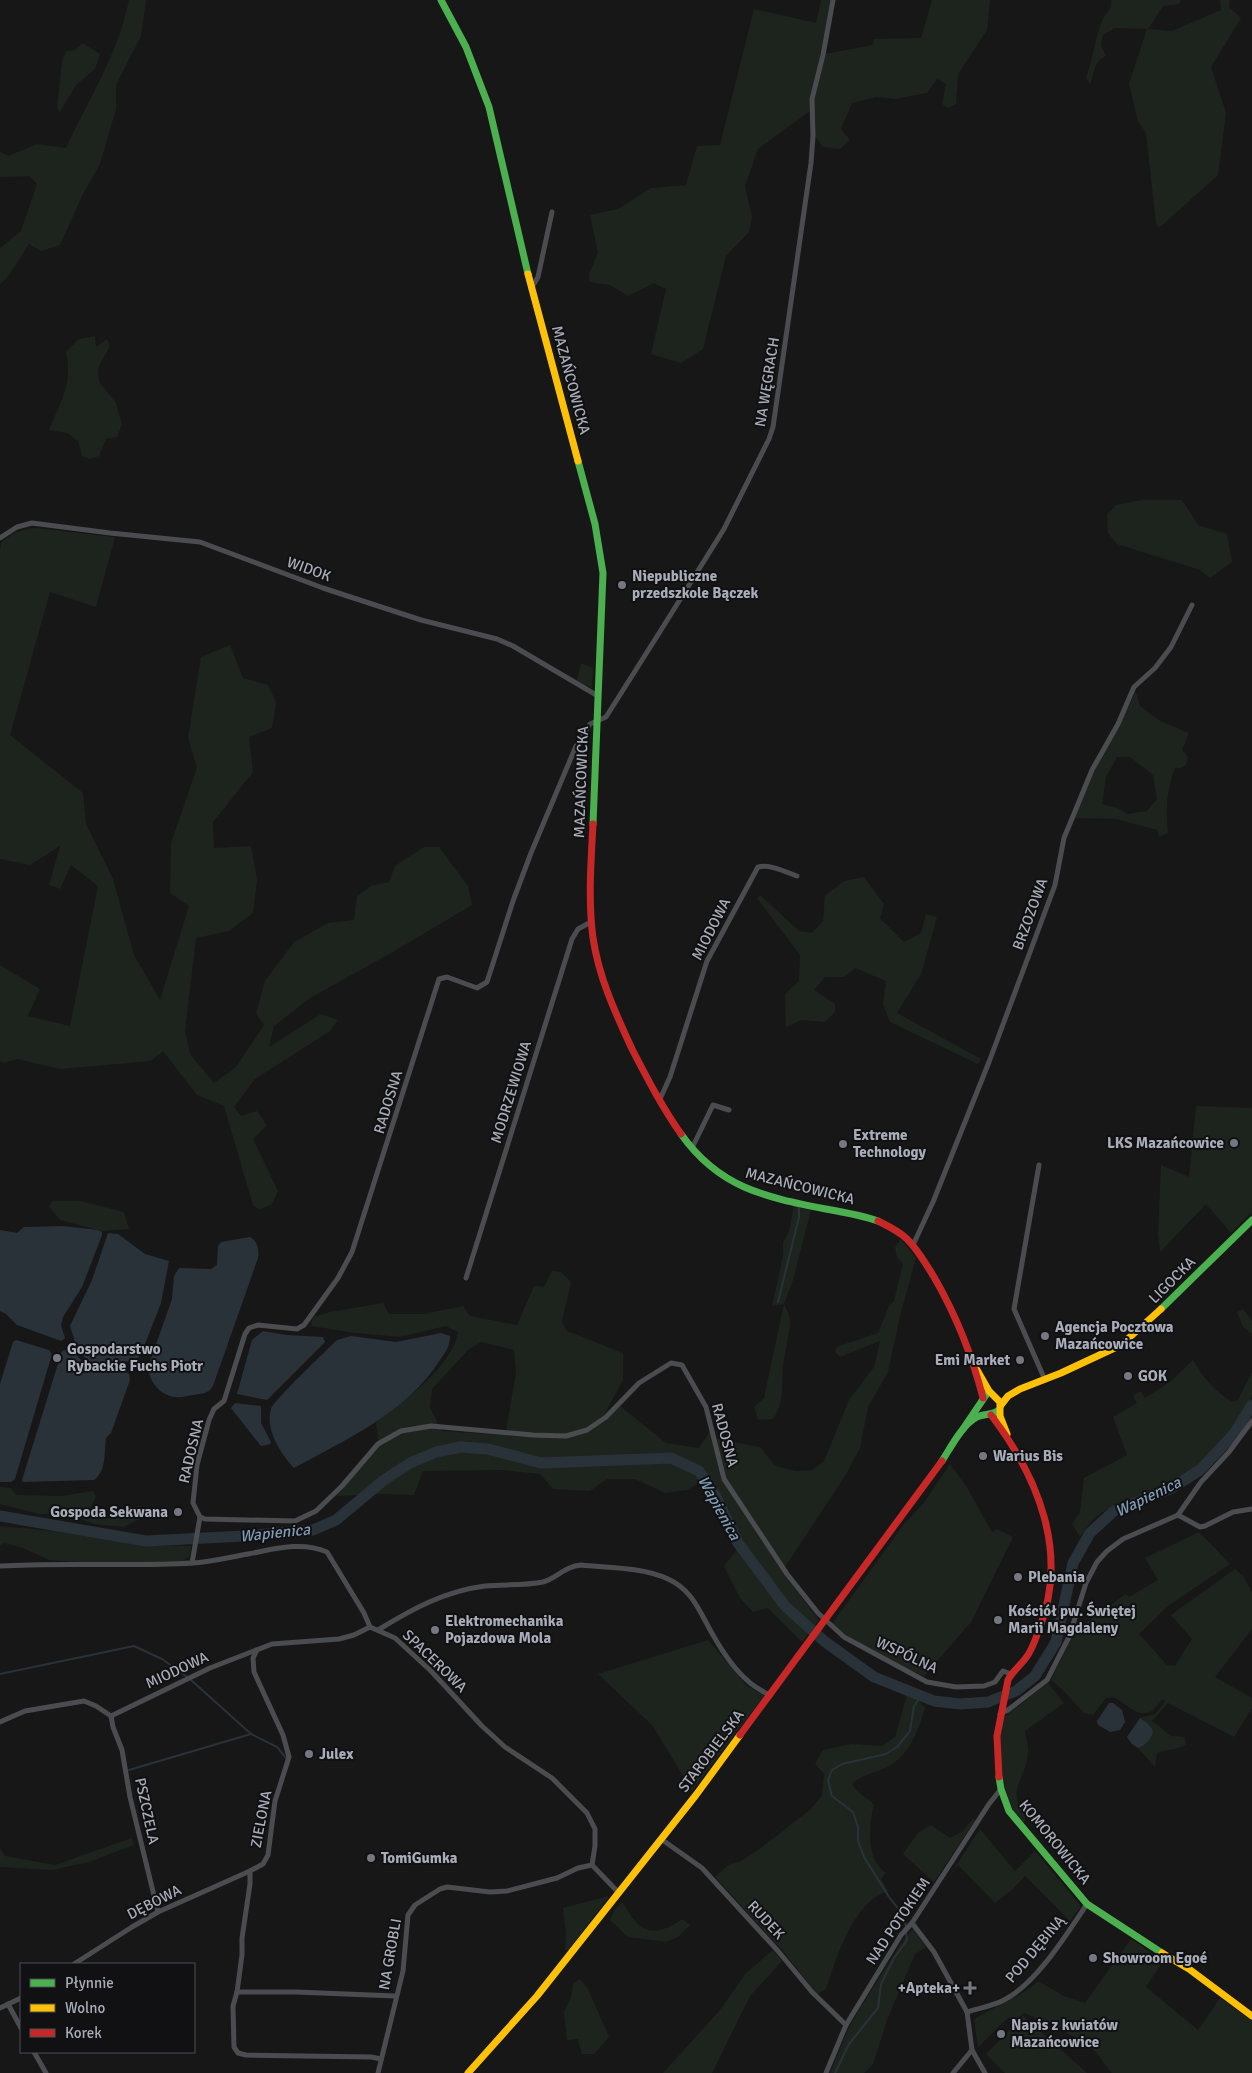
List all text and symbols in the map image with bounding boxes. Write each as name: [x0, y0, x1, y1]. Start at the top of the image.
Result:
street label: MAZAŃCOWICKA: [548, 323, 595, 437]
street label: NA WĘGRACH: [751, 336, 783, 428]
street label: WIDOK: [284, 553, 334, 585]
place label: Niepubliczne przedszkole Bączek: [632, 567, 758, 602]
marker: Niepubliczne przedszkole Bączek: [616, 579, 628, 591]
street label: MAZAŃCOWICKA: [569, 726, 592, 838]
street label: BRZOZOWA: [1009, 876, 1051, 952]
street label: MIODOWA: [688, 895, 734, 963]
street label: MODRZEWIOWA: [487, 1039, 535, 1145]
street label: RADOSNA: [370, 1068, 406, 1136]
place label: Extreme Technology: [853, 1126, 927, 1161]
place label: LKS Mazańcowice: [1107, 1134, 1224, 1152]
marker: LKS Mazańcowice: [1228, 1137, 1240, 1149]
marker: Extreme Technology: [837, 1138, 849, 1150]
street label: MAZAŃCOWICKA: [743, 1163, 857, 1208]
street label: LIGOCKA: [1145, 1253, 1199, 1307]
place label: Agencja Pocztowa Mazańcowice: [1055, 1318, 1174, 1353]
marker: Agencja Pocztowa Mazańcowice: [1039, 1330, 1051, 1342]
place label: Gospodarstwo Rybackie Fuchs Piotr: [67, 1340, 203, 1375]
place label: Emi Market: [935, 1351, 1010, 1369]
marker: Gospodarstwo Rybackie Fuchs Piotr: [51, 1352, 63, 1364]
marker: Emi Market: [1014, 1354, 1026, 1366]
place label: GOK: [1138, 1367, 1168, 1385]
marker: GOK: [1122, 1370, 1134, 1382]
street label: RADOSNA: [708, 1401, 742, 1469]
street label: RADOSNA: [175, 1417, 207, 1485]
place label: Warius Bis: [993, 1447, 1063, 1465]
marker: Warius Bis: [977, 1450, 989, 1462]
water label: Wapienica: [693, 1472, 745, 1545]
water label: Wapienica: [1112, 1472, 1185, 1521]
place label: Gospoda Sekwana: [50, 1503, 168, 1521]
marker: Gospoda Sekwana: [172, 1506, 184, 1518]
water label: Wapienica: [239, 1519, 312, 1547]
place label: Plebania: [1028, 1568, 1085, 1586]
marker: Plebania: [1012, 1571, 1024, 1583]
place label: Kościół pw. Świętej Marii Magdaleny: [1008, 1601, 1136, 1637]
place label: Elektromechanika Pojazdowa Mola: [445, 1612, 564, 1647]
marker: Kościół pw. Świętej Marii Magdaleny: [992, 1614, 1004, 1626]
marker: Elektromechanika Pojazdowa Mola: [429, 1624, 441, 1636]
street label: SPACEROWA: [399, 1626, 471, 1696]
street label: WSPÓLNA: [873, 1632, 941, 1677]
street label: MIODOWA: [143, 1648, 211, 1692]
street label: STAROBIELSKA: [674, 1706, 748, 1796]
place label: Julex: [319, 1745, 354, 1763]
marker: Julex: [303, 1748, 315, 1760]
street label: PSZCZELA: [131, 1776, 163, 1846]
street label: ZIELONA: [247, 1789, 275, 1849]
street label: KOMOROWICKA: [1015, 1796, 1095, 1888]
place label: TomiGumka: [381, 1849, 458, 1867]
marker: TomiGumka: [365, 1852, 377, 1864]
street label: NAD POTOKIEM: [862, 1874, 934, 1968]
street label: DĘBOWA: [124, 1881, 184, 1923]
street label: RUDEK: [744, 1897, 788, 1943]
street label: POD DĘBINĄ: [1002, 1911, 1069, 1986]
street label: NA GROBLI: [375, 1917, 405, 1991]
place label: Showroom Egoé: [1103, 1949, 1207, 1967]
marker: Showroom Egoé: [1087, 1952, 1099, 1964]
legend: [20, 1963, 195, 2053]
text: Płynnie: [65, 1974, 114, 1992]
place label: +Apteka+: [898, 1979, 960, 1997]
marker: +Apteka+: [964, 1982, 976, 1994]
text: Wolno: [65, 1999, 106, 2017]
place label: Napis z kwiatów Mazańcowice: [1011, 2016, 1118, 2051]
text: Korek: [65, 2024, 102, 2042]
marker: Napis z kwiatów Mazańcowice: [995, 2028, 1007, 2040]

